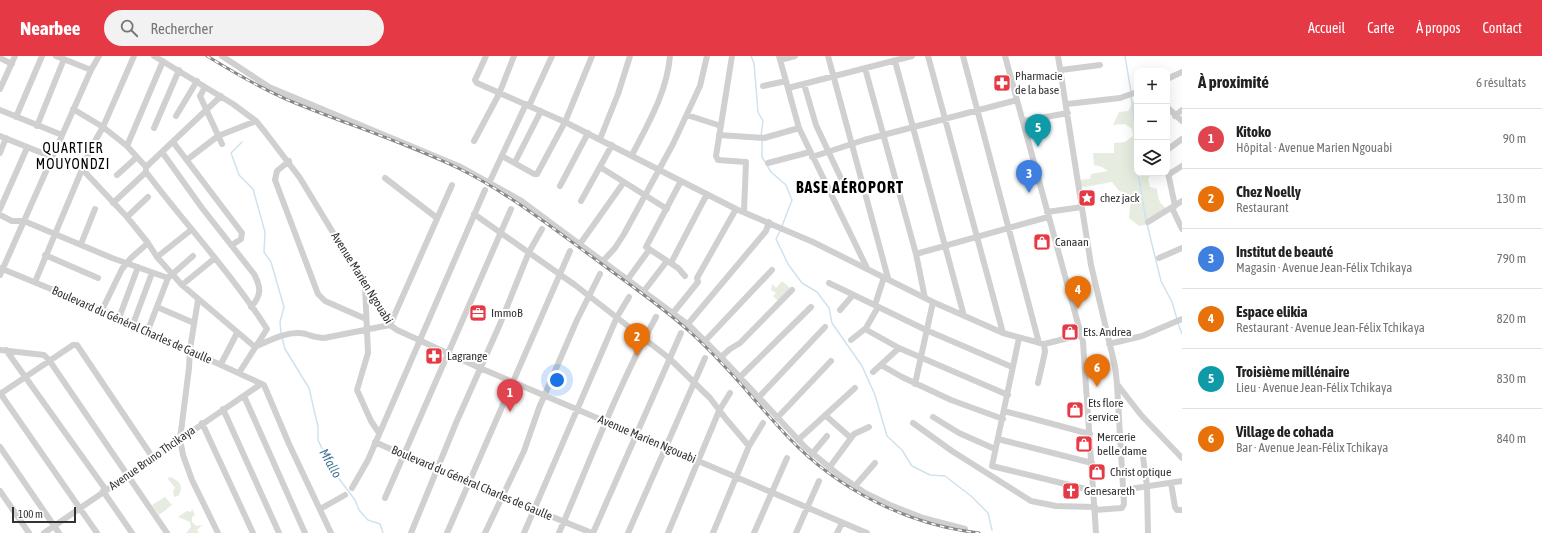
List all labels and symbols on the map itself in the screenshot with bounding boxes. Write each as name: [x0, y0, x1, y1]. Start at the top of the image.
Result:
place label: Pharmacie de la base: [1015, 69, 1063, 97]
pharmacy icon: Pharmacie de la base: [992, 73, 1012, 93]
pin: 5: [1025, 114, 1051, 147]
district label: QUARTIER MOUYONDZI: [36, 140, 110, 172]
pin: 3: [1016, 160, 1042, 193]
district label: BASE AÉROPORT: [796, 178, 904, 196]
place icon: chez jack: [1077, 188, 1097, 208]
place label: chez jack: [1100, 191, 1140, 205]
street label: Avenue Marien Ngouabi: [328, 230, 396, 326]
shop icon: Canaan: [1032, 232, 1052, 252]
place label: Canaan: [1055, 235, 1089, 249]
pin: 4: [1065, 276, 1091, 309]
street label: Boulevard du Général Charles de Gaulle: [50, 283, 214, 367]
office icon: ImmoB: [468, 303, 488, 323]
place label: ImmoB: [491, 306, 523, 320]
shop icon: Ets. Andrea: [1060, 322, 1080, 342]
pin: 2: [624, 323, 650, 356]
place label: Ets. Andrea: [1083, 325, 1132, 339]
pharmacy icon: Lagrange: [424, 346, 444, 366]
place label: Lagrange: [447, 349, 487, 363]
pin: 6: [1084, 354, 1110, 387]
your location: [547, 370, 567, 390]
pin: 1: [497, 379, 523, 412]
place label: Ets flore service: [1088, 396, 1123, 424]
shop icon: Ets flore service: [1065, 400, 1085, 420]
street label: Avenue Marien Ngouabi: [596, 412, 698, 466]
street label: Avenue Bruno Thcikaya: [106, 423, 198, 493]
place label: Mercerie belle dame: [1097, 430, 1147, 458]
shop icon: Mercerie belle dame: [1074, 434, 1094, 454]
street label: Boulevard du Général Charles de Gaulle: [389, 443, 555, 523]
water label: Mfallo: [316, 446, 345, 480]
shop icon: Christ optique: [1087, 462, 1107, 482]
place label: Christ optique: [1110, 465, 1171, 479]
church icon: Genesareth: [1061, 481, 1081, 501]
place label: Genesareth: [1084, 484, 1135, 498]
scale bar: [12, 505, 76, 524]

